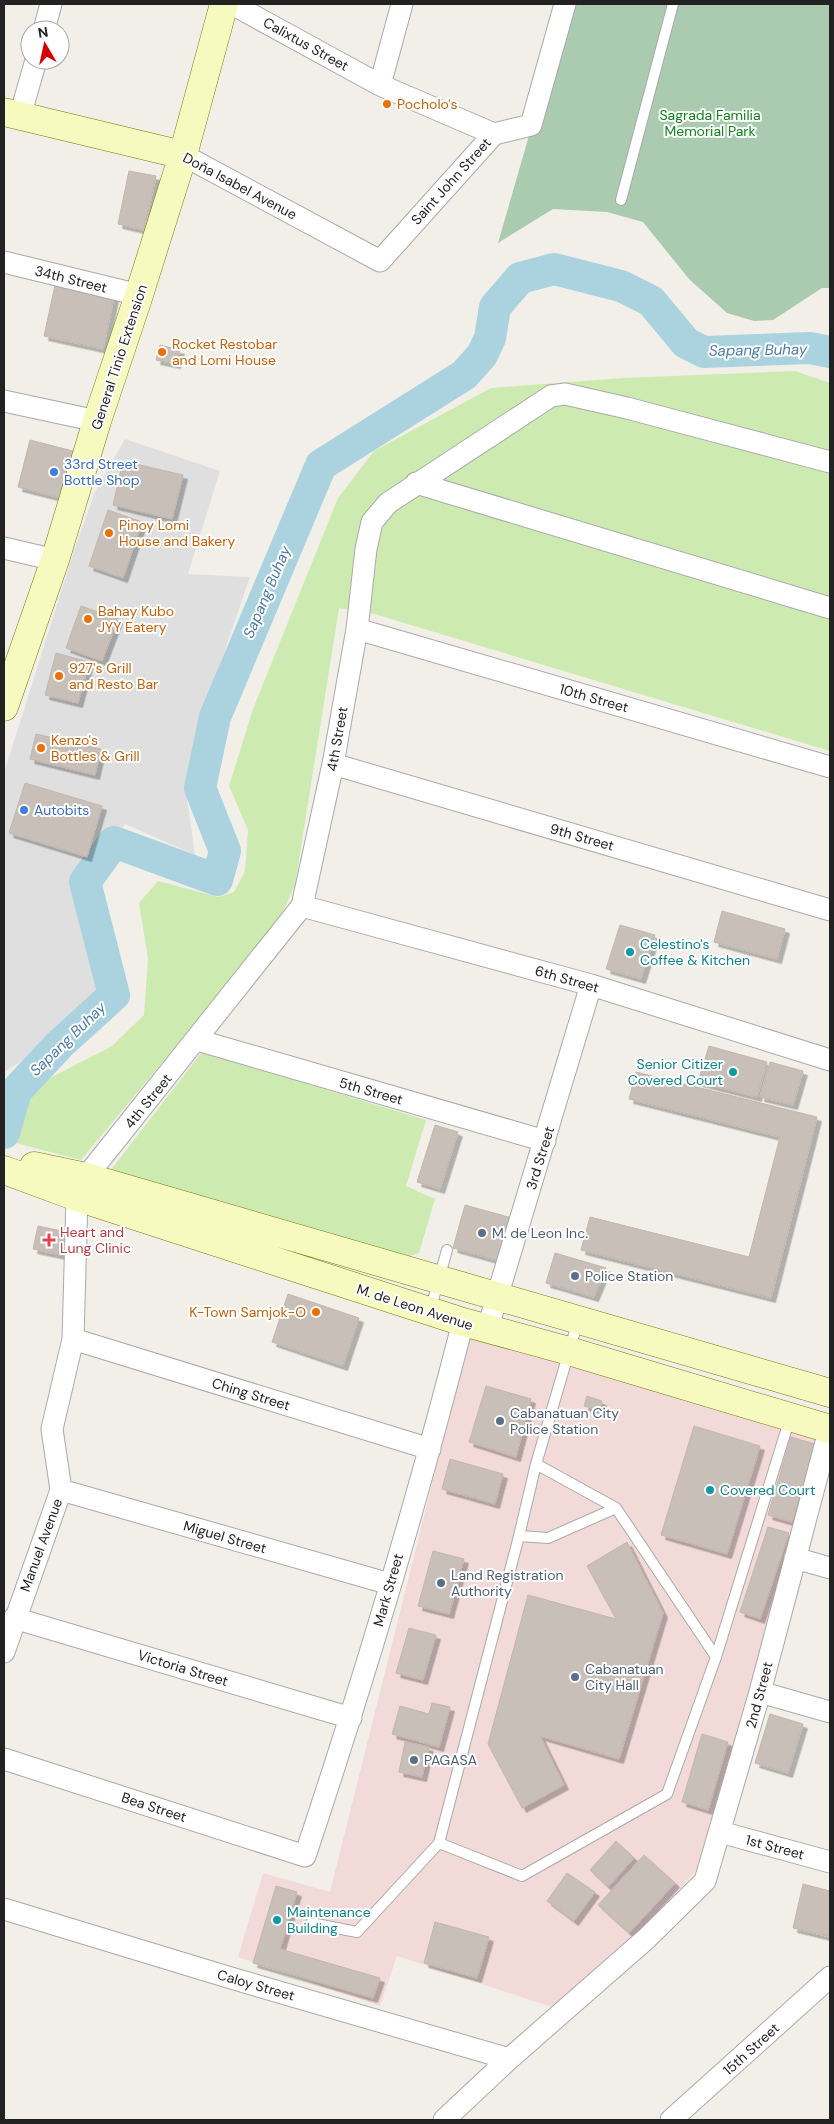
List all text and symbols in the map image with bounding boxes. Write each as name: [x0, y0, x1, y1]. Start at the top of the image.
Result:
street label: Calixtus Street: [260, 13, 352, 75]
north arrow: [20, 20, 70, 70]
text: N: [37, 22, 49, 42]
place label: Pocholo's: [397, 95, 457, 113]
marker: Pocholo's: [381, 98, 393, 110]
park label: Sagrada Familia Memorial Park: [659, 106, 761, 140]
street label: Saint John Street: [407, 134, 495, 228]
street label: Doña Isabel Avenue: [180, 148, 300, 224]
street label: 34th Street: [33, 261, 109, 297]
street label: General Tinio Extension: [87, 282, 151, 432]
place label: Rocket Restobar and Lomi House: [172, 335, 277, 369]
water label: Sapang Buhay: [709, 339, 808, 361]
marker: Rocket Restobar and Lomi House: [156, 346, 168, 358]
place label: 33rd Street Bottle Shop: [64, 455, 140, 489]
marker: 33rd Street Bottle Shop: [48, 466, 60, 478]
place label: Pinoy Lomi House and Bakery: [119, 516, 235, 550]
marker: Pinoy Lomi House and Bakery: [103, 527, 115, 539]
water label: Sapang Buhay: [239, 542, 296, 641]
place label: Bahay Kubo JYY Eatery: [98, 602, 174, 636]
marker: Bahay Kubo JYY Eatery: [82, 613, 94, 625]
place label: 927's Grill and Resto Bar: [69, 659, 158, 693]
marker: 927's Grill and Resto Bar: [53, 670, 65, 682]
street label: 10th Street: [557, 680, 631, 716]
street label: 4th Street: [322, 705, 352, 773]
place label: Kenzo's Bottles & Grill: [51, 731, 140, 765]
marker: Kenzo's Bottles & Grill: [35, 742, 47, 754]
place label: Autobits: [34, 801, 89, 819]
marker: Autobits: [18, 804, 30, 816]
street label: 9th Street: [548, 819, 616, 855]
place label: Celestino's Coffee & Kitchen: [640, 935, 750, 969]
marker: Celestino's Coffee & Kitchen: [624, 946, 636, 958]
street label: 6th Street: [533, 961, 601, 997]
water label: Sapang Buhay: [26, 997, 111, 1080]
place label: Senior Citizer Covered Court: [628, 1055, 723, 1089]
marker: Senior Citizer Covered Court: [727, 1066, 739, 1078]
street label: 4th Street: [120, 1070, 176, 1132]
street label: 5th Street: [337, 1073, 405, 1109]
street label: 3rd Street: [522, 1124, 558, 1192]
place label: Heart and Lung Clinic: [60, 1223, 131, 1257]
place label: M. de Leon Inc.: [492, 1224, 588, 1242]
marker: M. de Leon Inc.: [476, 1227, 488, 1239]
marker: Heart and Lung Clinic: [42, 1233, 56, 1247]
place label: Police Station: [585, 1267, 673, 1285]
marker: Police Station: [569, 1270, 581, 1282]
street label: M. de Leon Avenue: [354, 1280, 476, 1334]
place label: K-Town Samjok-O: [189, 1303, 306, 1321]
marker: K-Town Samjok-O: [310, 1306, 322, 1318]
street label: Ching Street: [210, 1374, 292, 1414]
place label: Cabanatuan City Police Station: [510, 1404, 619, 1438]
marker: Cabanatuan City Police Station: [494, 1415, 506, 1427]
place label: Covered Court: [720, 1481, 815, 1499]
marker: Covered Court: [704, 1484, 716, 1496]
street label: Manuel Avenue: [16, 1496, 66, 1594]
street label: Miguel Street: [181, 1517, 269, 1557]
street label: Mark Street: [369, 1551, 407, 1629]
place label: Land Registration Authority: [451, 1566, 564, 1600]
marker: Land Registration Authority: [435, 1577, 447, 1589]
street label: Victoria Street: [136, 1646, 230, 1690]
place label: Cabanatuan City Hall: [585, 1660, 664, 1694]
street label: 2nd Street: [741, 1660, 777, 1730]
marker: Cabanatuan City Hall: [569, 1671, 581, 1683]
place label: PAGASA: [424, 1751, 477, 1769]
marker: PAGASA: [408, 1754, 420, 1766]
street label: Bea Street: [119, 1788, 189, 1826]
street label: 1st Street: [744, 1831, 806, 1863]
place label: Maintenance Building: [287, 1903, 371, 1937]
marker: Maintenance Building: [271, 1914, 283, 1926]
street label: Caloy Street: [215, 1965, 297, 2005]
street label: 15th Street: [719, 2019, 783, 2079]

